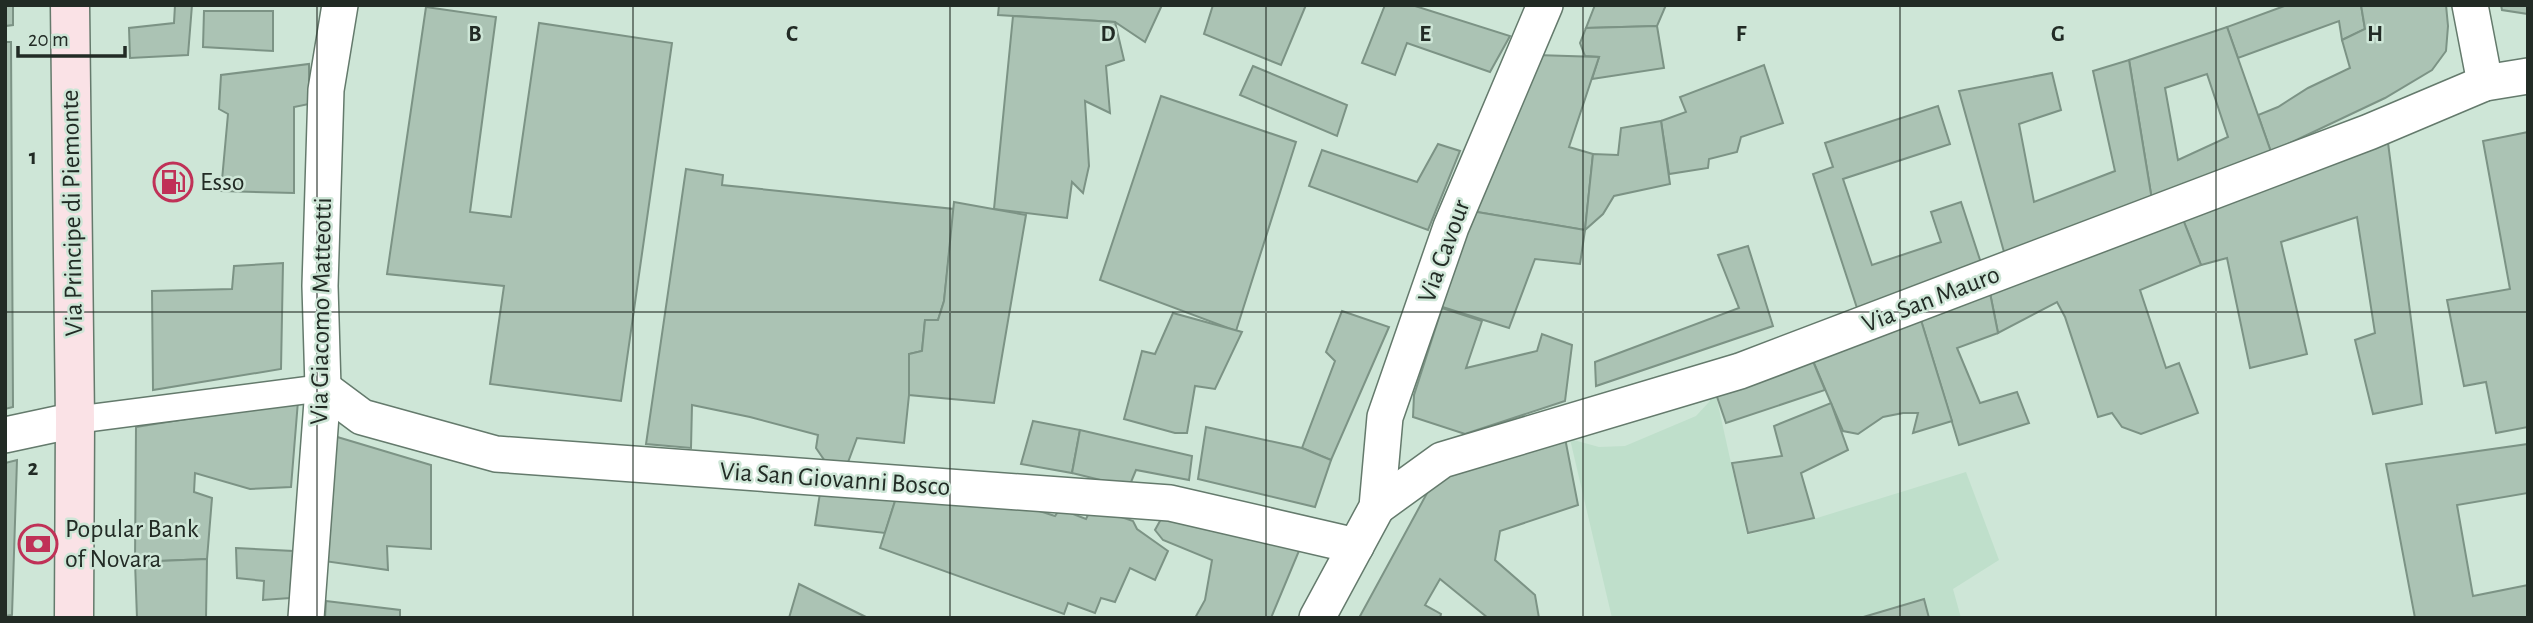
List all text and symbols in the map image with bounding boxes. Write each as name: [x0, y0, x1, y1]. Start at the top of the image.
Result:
scale bar: [18, 14, 124, 58]
text: B: [468, 23, 482, 46]
text: C: [786, 23, 798, 46]
text: D: [1100, 23, 1116, 46]
text: E: [1419, 23, 1431, 46]
text: F: [1736, 23, 1747, 46]
text: G: [2051, 23, 2065, 46]
text: H: [2367, 23, 2383, 46]
text: 20 m: [28, 29, 69, 50]
street label: Via Principe di Piemonte: [57, 89, 87, 337]
text: 1: [29, 146, 37, 169]
fuel station icon: Esso: [152, 161, 194, 203]
place label: Esso: [200, 169, 245, 195]
street label: Via Cavour: [1413, 196, 1475, 306]
street label: Via Giacomo Matteotti: [306, 197, 336, 425]
street label: Via San Mauro: [1859, 261, 2003, 337]
text: 2: [28, 457, 39, 480]
street label: Via San Giovanni Bosco: [719, 458, 951, 500]
place label: Popular Bank of Novara: [65, 516, 199, 572]
bank icon: Popular Bank of Novara: [17, 523, 59, 565]

